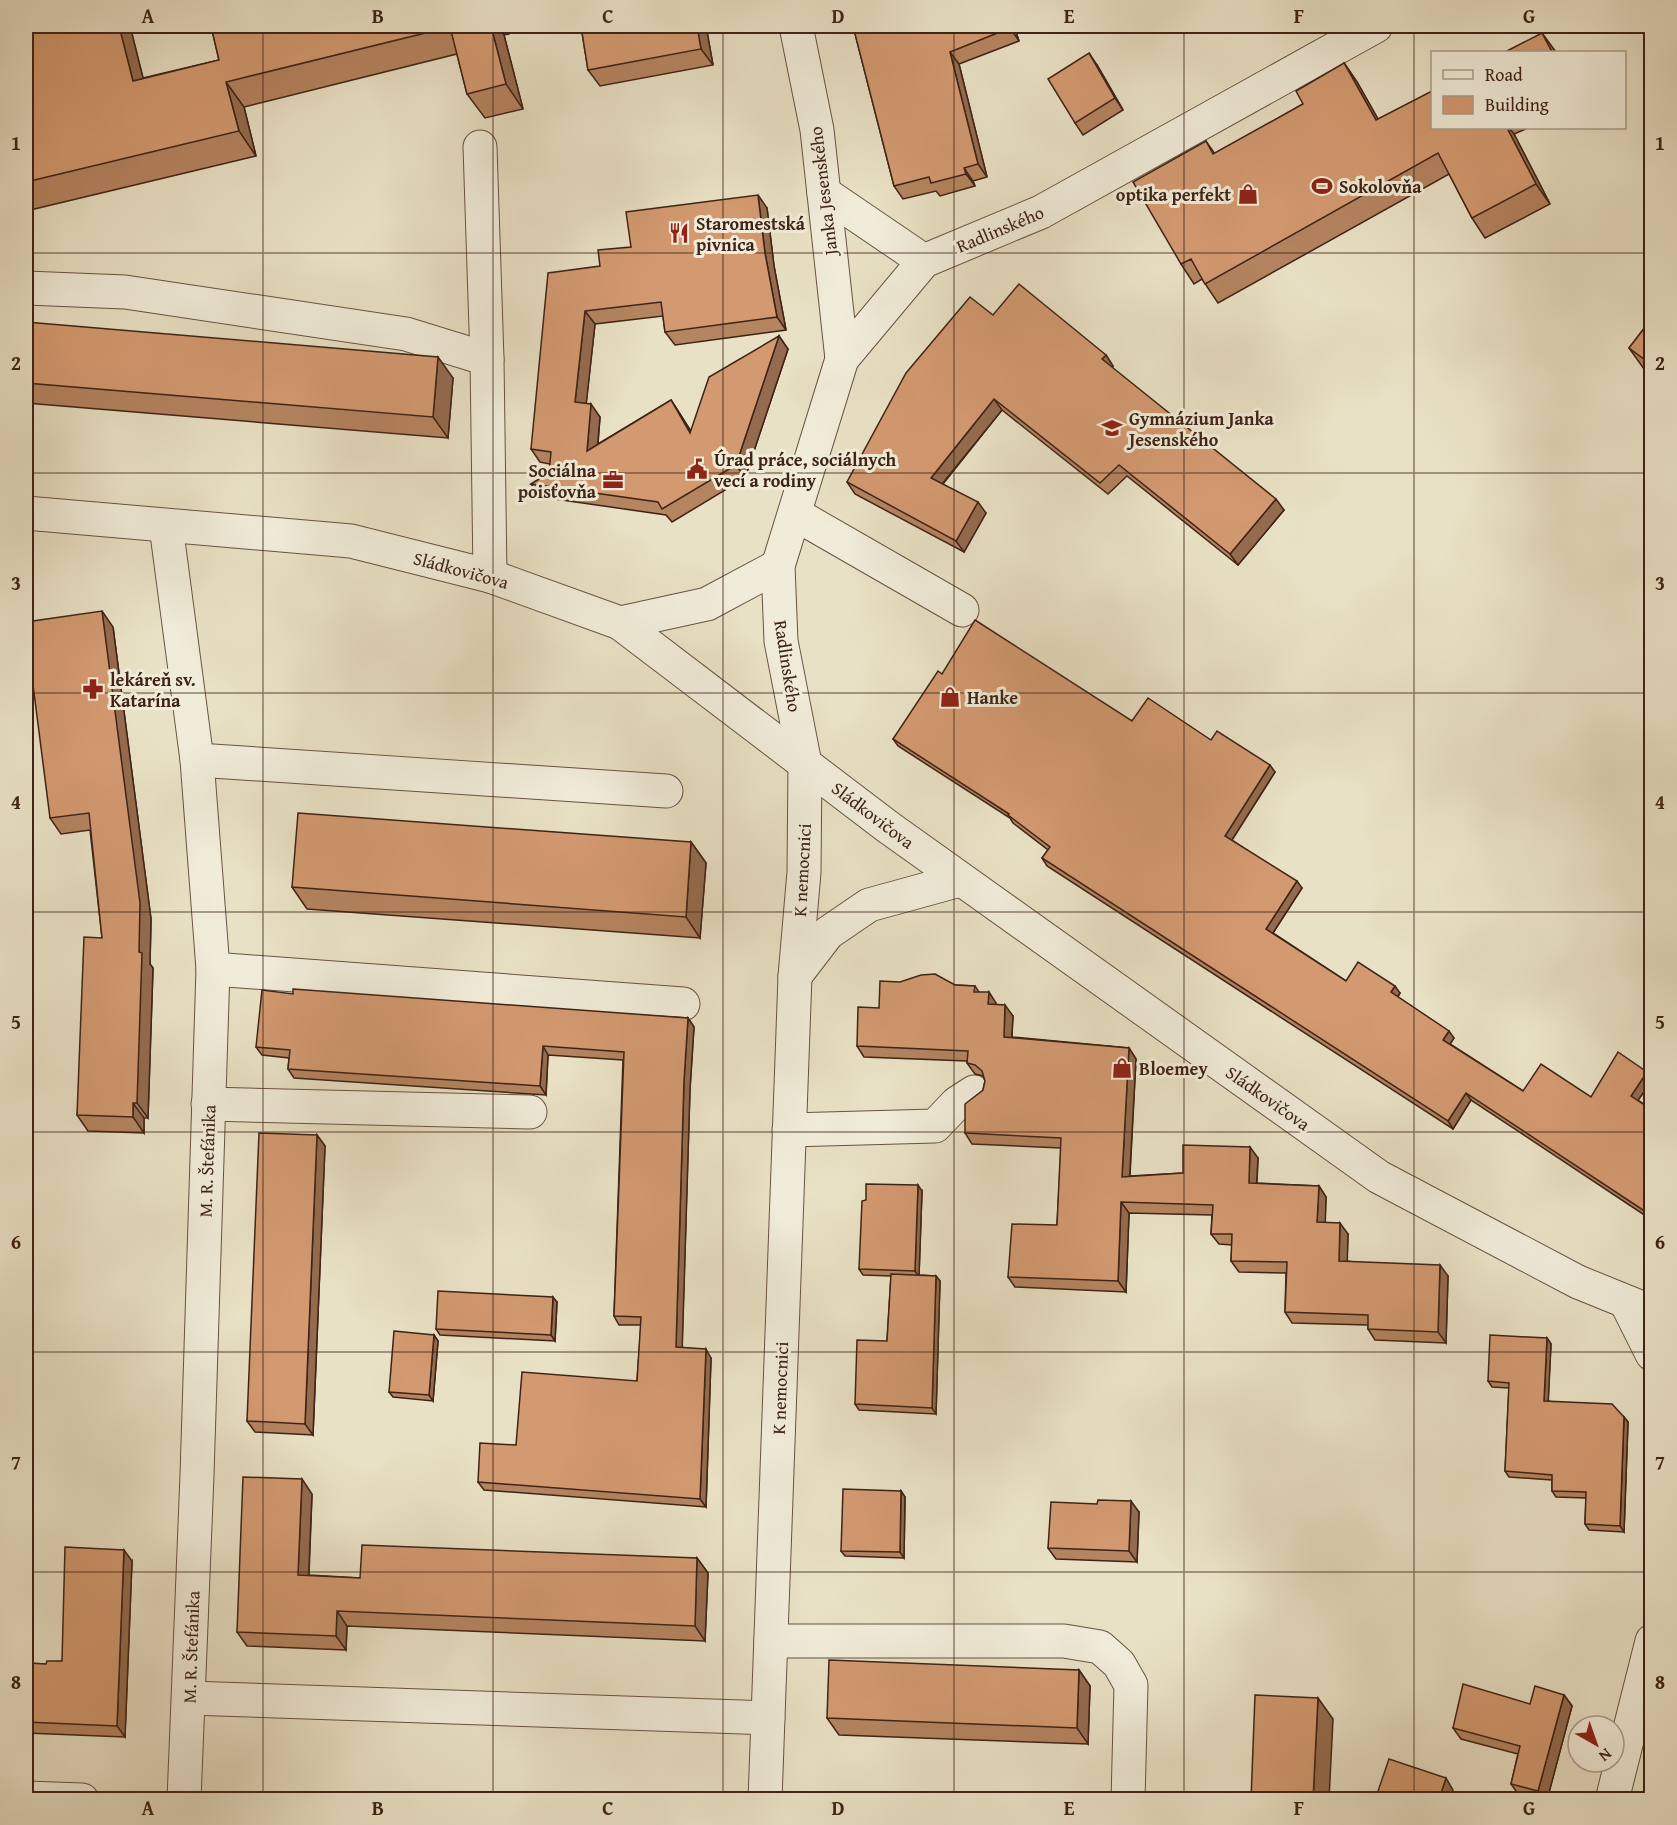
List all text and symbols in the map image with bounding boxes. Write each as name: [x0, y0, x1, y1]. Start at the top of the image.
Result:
text: A: [142, 1, 155, 30]
text: B: [372, 1, 384, 30]
text: C: [602, 1, 614, 30]
text: D: [831, 1, 845, 30]
text: E: [1064, 1, 1075, 30]
text: F: [1294, 1, 1304, 30]
text: G: [1523, 1, 1535, 30]
legend: [1431, 51, 1626, 129]
text: Road: [1485, 61, 1523, 88]
text: Building: [1485, 91, 1549, 118]
street label: Janka Jesenského: [802, 125, 845, 259]
text: 1: [11, 128, 21, 157]
text: 1: [1655, 128, 1665, 157]
place label: Sokolovňa: [1339, 173, 1422, 200]
sports icon: Sokolovňa: [1310, 174, 1334, 198]
place label: optika perfekt: [1116, 181, 1231, 208]
shop icon: optika perfekt: [1236, 182, 1260, 206]
street label: Radlinského: [952, 198, 1048, 260]
place label: Staromestská pivnica: [696, 210, 806, 258]
restaurant icon: Staromestská pivnica: [667, 221, 691, 245]
text: 2: [11, 348, 21, 377]
text: 2: [1655, 348, 1665, 377]
place label: Gymnázium Janka Jesenského: [1126, 405, 1275, 453]
school or university icon: Gymnázium Janka Jesenského: [1100, 416, 1124, 440]
place label: Úrad práce, sociálnych vecí a rodiny: [714, 446, 897, 494]
place label: Sociálna poisťovňa: [518, 457, 597, 505]
public building icon: Úrad práce, sociálnych vecí a rodiny: [685, 457, 709, 481]
office icon: Sociálna poisťovňa: [601, 468, 625, 492]
street label: Sládkovičova: [410, 544, 512, 596]
text: 3: [11, 568, 21, 597]
text: 3: [1655, 568, 1665, 597]
street label: Radlinského: [767, 618, 809, 714]
place label: lekáreň sv. Katarína: [110, 666, 196, 714]
pharmacy icon: lekáreň sv. Katarína: [81, 677, 105, 701]
place label: Hanke: [967, 684, 1018, 711]
shop icon: Hanke: [938, 685, 962, 709]
street label: Sládkovičova: [826, 775, 920, 855]
text: 4: [11, 787, 21, 816]
text: 4: [1655, 787, 1665, 816]
street label: K nemocnici: [786, 823, 818, 917]
text: 5: [11, 1007, 21, 1036]
text: 5: [1655, 1007, 1665, 1036]
place label: Bloemey: [1139, 1055, 1208, 1082]
shop icon: Bloemey: [1110, 1056, 1134, 1080]
street label: Sládkovičova: [1220, 1059, 1316, 1137]
street label: M. R. Štefánika: [192, 1104, 222, 1218]
text: 6: [11, 1227, 21, 1256]
text: 6: [1655, 1227, 1665, 1256]
street label: K nemocnici: [765, 1341, 795, 1435]
text: 7: [11, 1447, 21, 1476]
text: 7: [1655, 1447, 1665, 1476]
street label: M. R. Štefánika: [176, 1590, 206, 1704]
text: 8: [11, 1667, 21, 1696]
text: 8: [1655, 1667, 1665, 1696]
north arrow: [1566, 1714, 1626, 1774]
text: N: [1594, 1743, 1617, 1768]
text: A: [142, 1793, 155, 1822]
text: B: [372, 1793, 384, 1822]
text: C: [602, 1793, 614, 1822]
text: D: [831, 1793, 845, 1822]
text: E: [1064, 1793, 1075, 1822]
text: F: [1294, 1793, 1304, 1822]
text: G: [1523, 1793, 1535, 1822]

